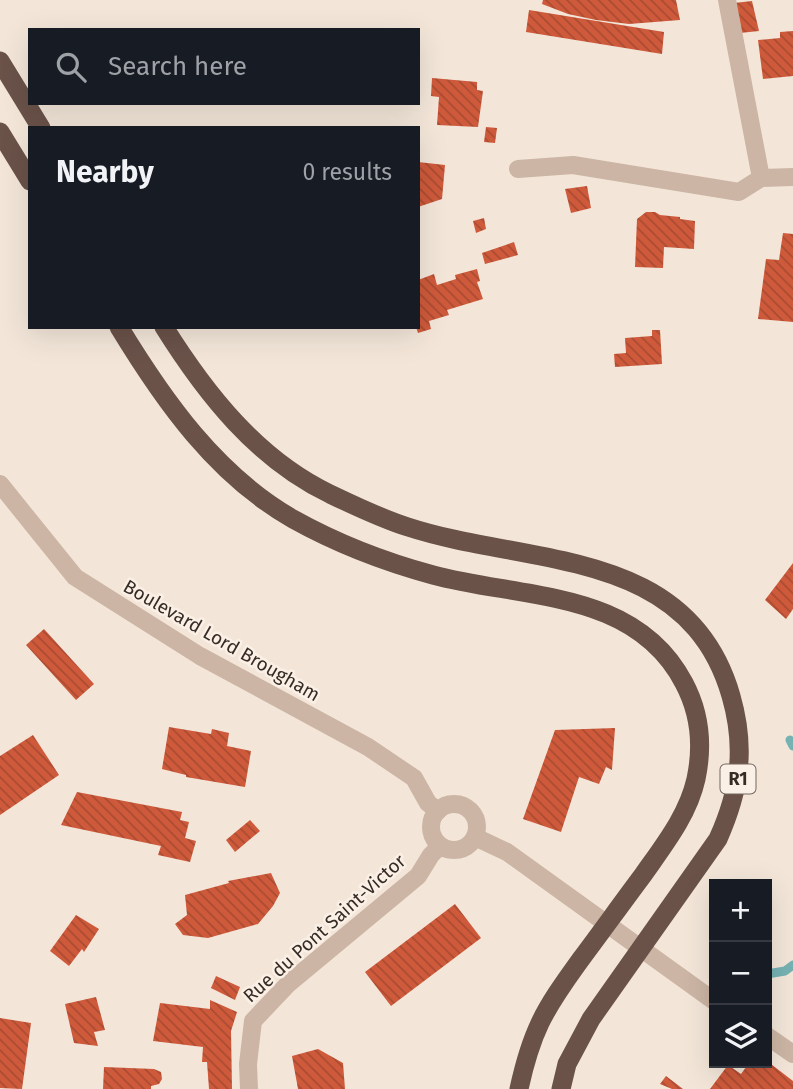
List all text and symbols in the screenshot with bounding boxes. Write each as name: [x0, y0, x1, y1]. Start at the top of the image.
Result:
search box: [28, 28, 420, 105]
icon: search: [52, 48, 90, 86]
text: Search here: [108, 51, 247, 82]
text: Nearby: [56, 154, 154, 190]
text: 0 results: [302, 158, 392, 186]
street label: Boulevard Lord Brougham: [119, 575, 324, 706]
road number: R1: [720, 764, 756, 794]
street label: Rue du Pont Saint-Victor: [238, 849, 411, 1007]
map controls: [709, 879, 772, 1068]
button: +: [709, 879, 772, 942]
button: −: [709, 942, 772, 1005]
button: layers: [709, 1005, 772, 1068]

